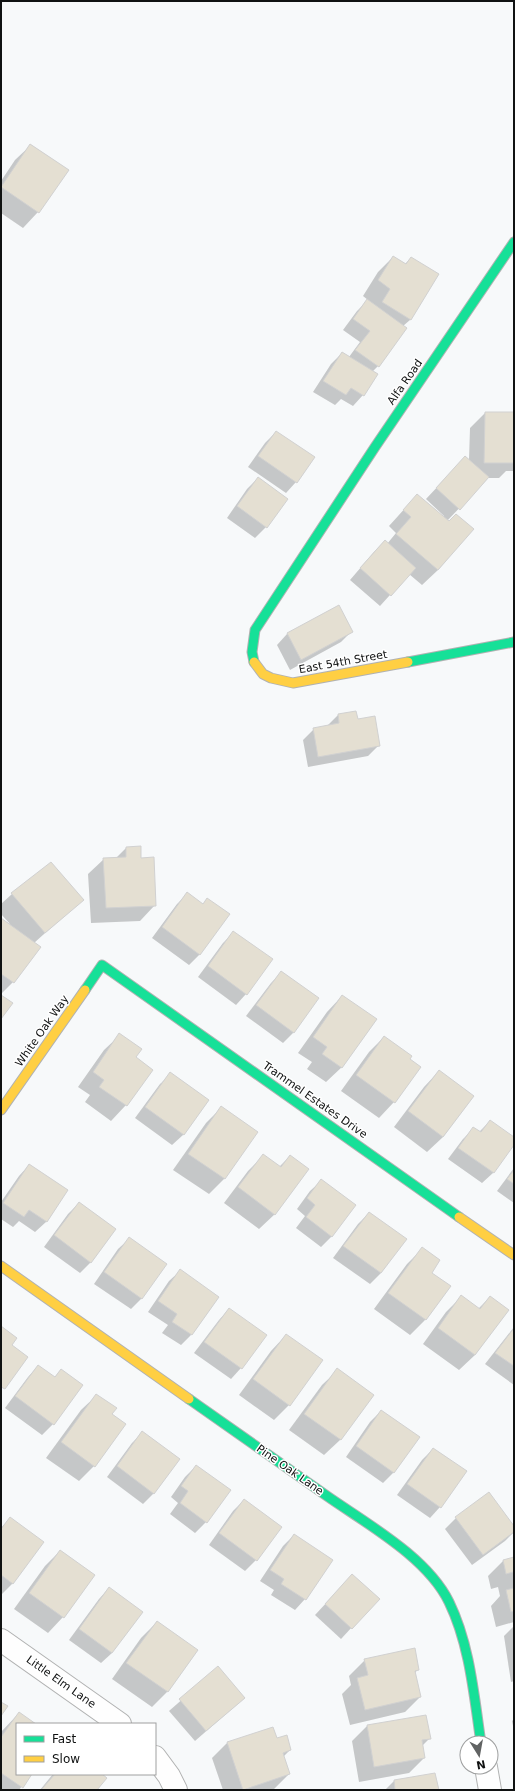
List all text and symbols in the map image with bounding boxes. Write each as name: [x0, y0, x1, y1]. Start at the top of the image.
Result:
street label: Alfa Road: [385, 357, 425, 407]
street label: East 54th Street: [298, 648, 389, 676]
street label: White Oak Way: [13, 992, 72, 1069]
street label: Trammel Estates Drive: [259, 1058, 370, 1141]
street label: Pine Oak Lane: [254, 1442, 326, 1498]
street label: Little Elm Lane: [24, 1653, 98, 1711]
legend: [16, 1723, 156, 1775]
text: Fast: [52, 1732, 76, 1746]
north arrow: [459, 1735, 499, 1775]
text: Slow: [52, 1752, 80, 1766]
text: N: [475, 1757, 487, 1772]

